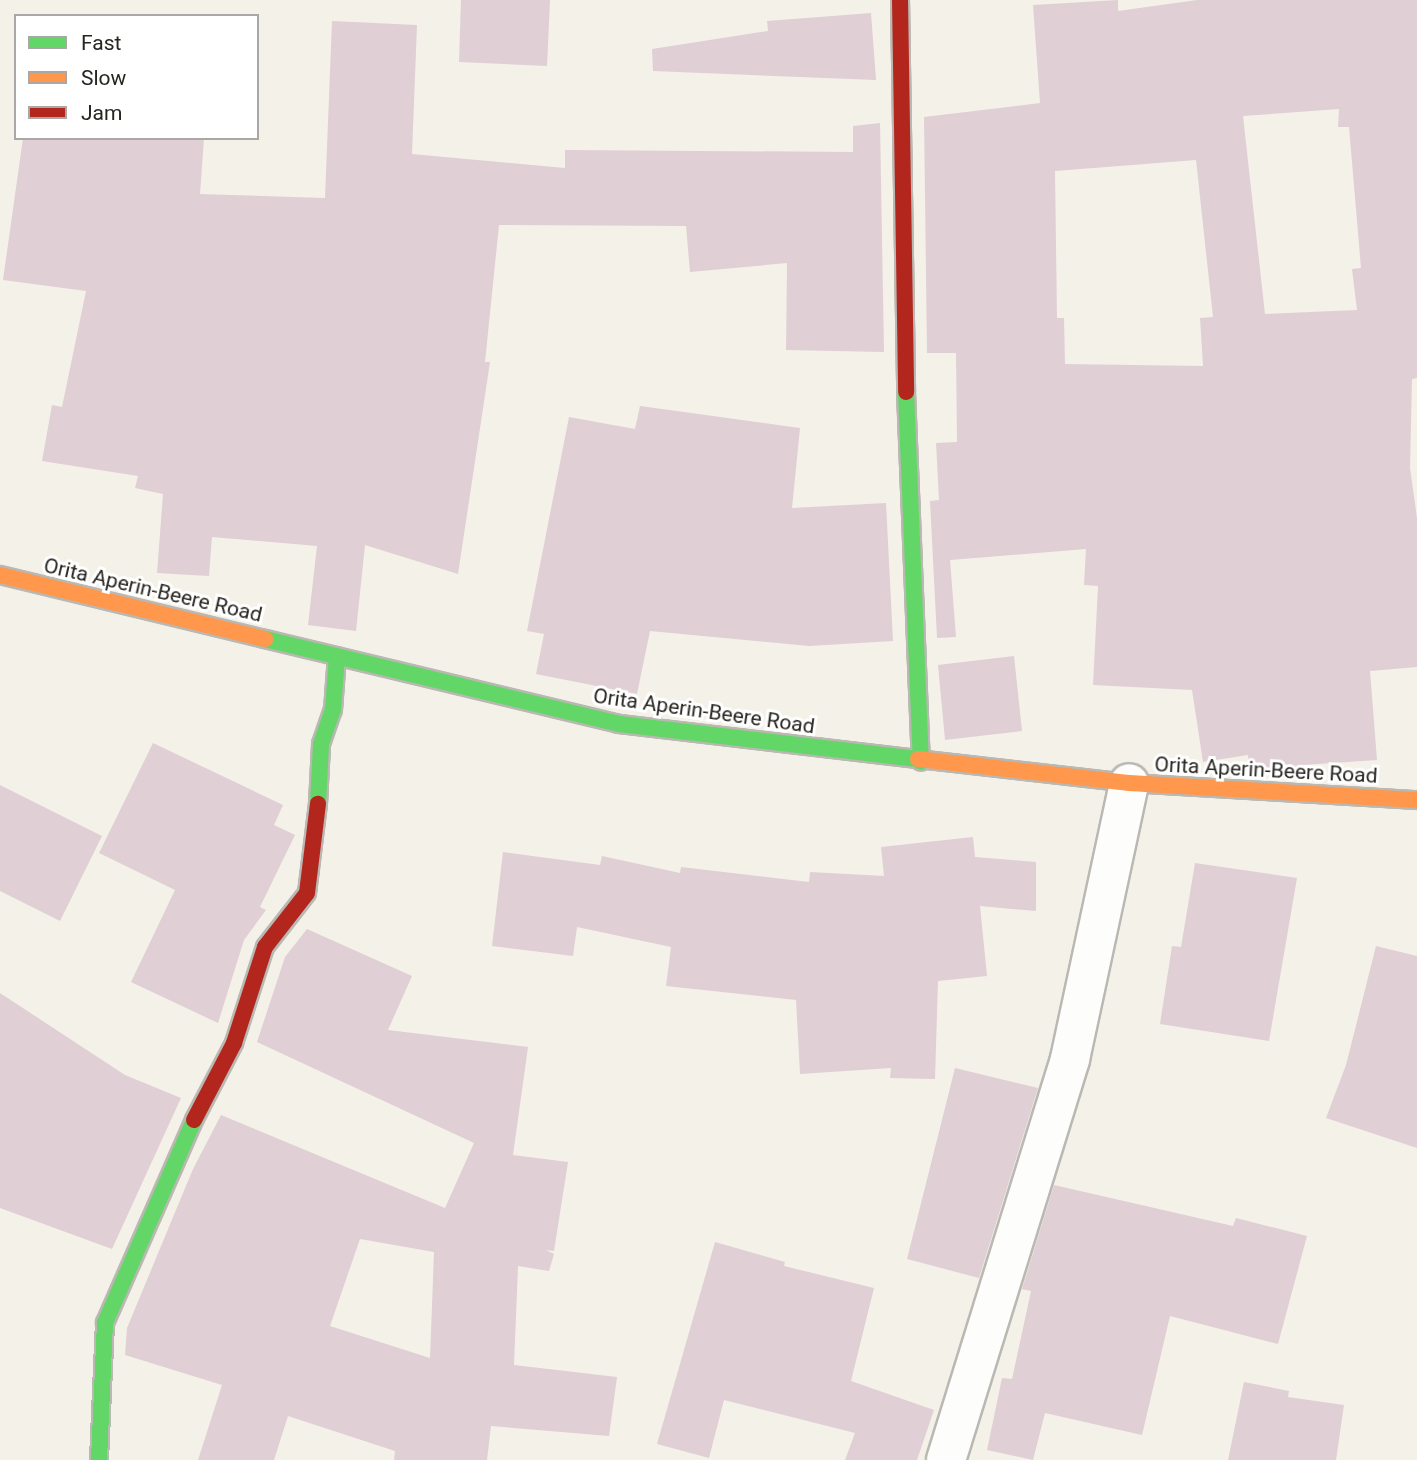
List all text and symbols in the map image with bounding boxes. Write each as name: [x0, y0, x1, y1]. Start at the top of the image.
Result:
legend: [14, 14, 259, 140]
text: Fast: [81, 31, 121, 55]
text: Slow: [81, 66, 126, 90]
text: Jam: [81, 101, 122, 125]
street label: Orita Aperin-Beere Road: [41, 553, 265, 627]
street label: Orita Aperin-Beere Road: [592, 683, 816, 739]
street label: Orita Aperin-Beere Road: [1154, 752, 1378, 788]

